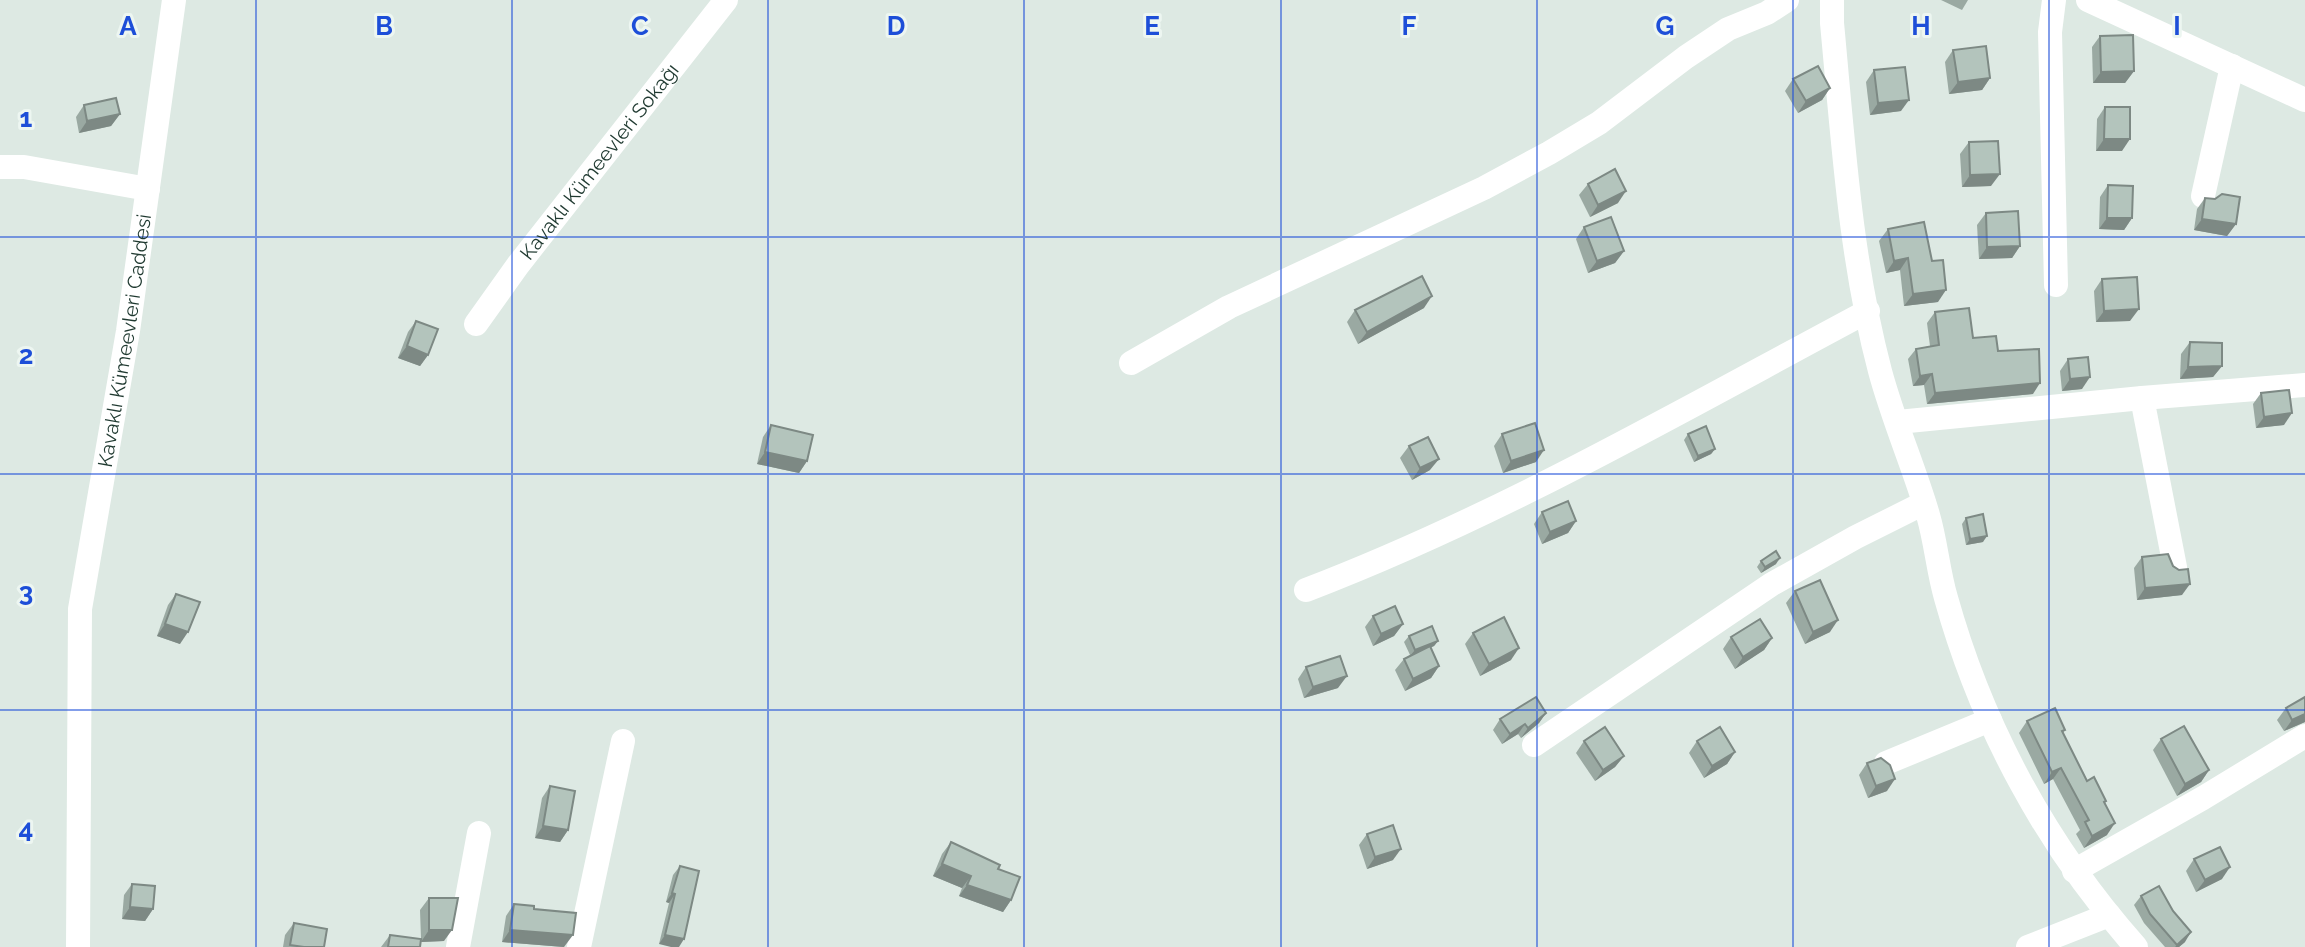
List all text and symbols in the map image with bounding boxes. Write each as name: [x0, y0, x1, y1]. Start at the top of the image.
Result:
text: A: [119, 11, 137, 41]
text: B: [375, 11, 393, 41]
text: C: [631, 11, 649, 41]
text: D: [887, 11, 905, 41]
text: E: [1144, 11, 1160, 41]
text: F: [1402, 11, 1417, 41]
text: G: [1656, 11, 1674, 41]
text: H: [1911, 11, 1931, 41]
text: I: [2173, 11, 2181, 41]
street label: Kavaklı Kümeevleri Sokağı: [515, 59, 684, 264]
text: 1: [20, 103, 33, 133]
street label: Kavaklı Kümeevleri Caddesi: [93, 213, 156, 469]
text: 2: [19, 340, 33, 370]
text: 3: [19, 577, 33, 607]
text: 4: [19, 814, 33, 844]

